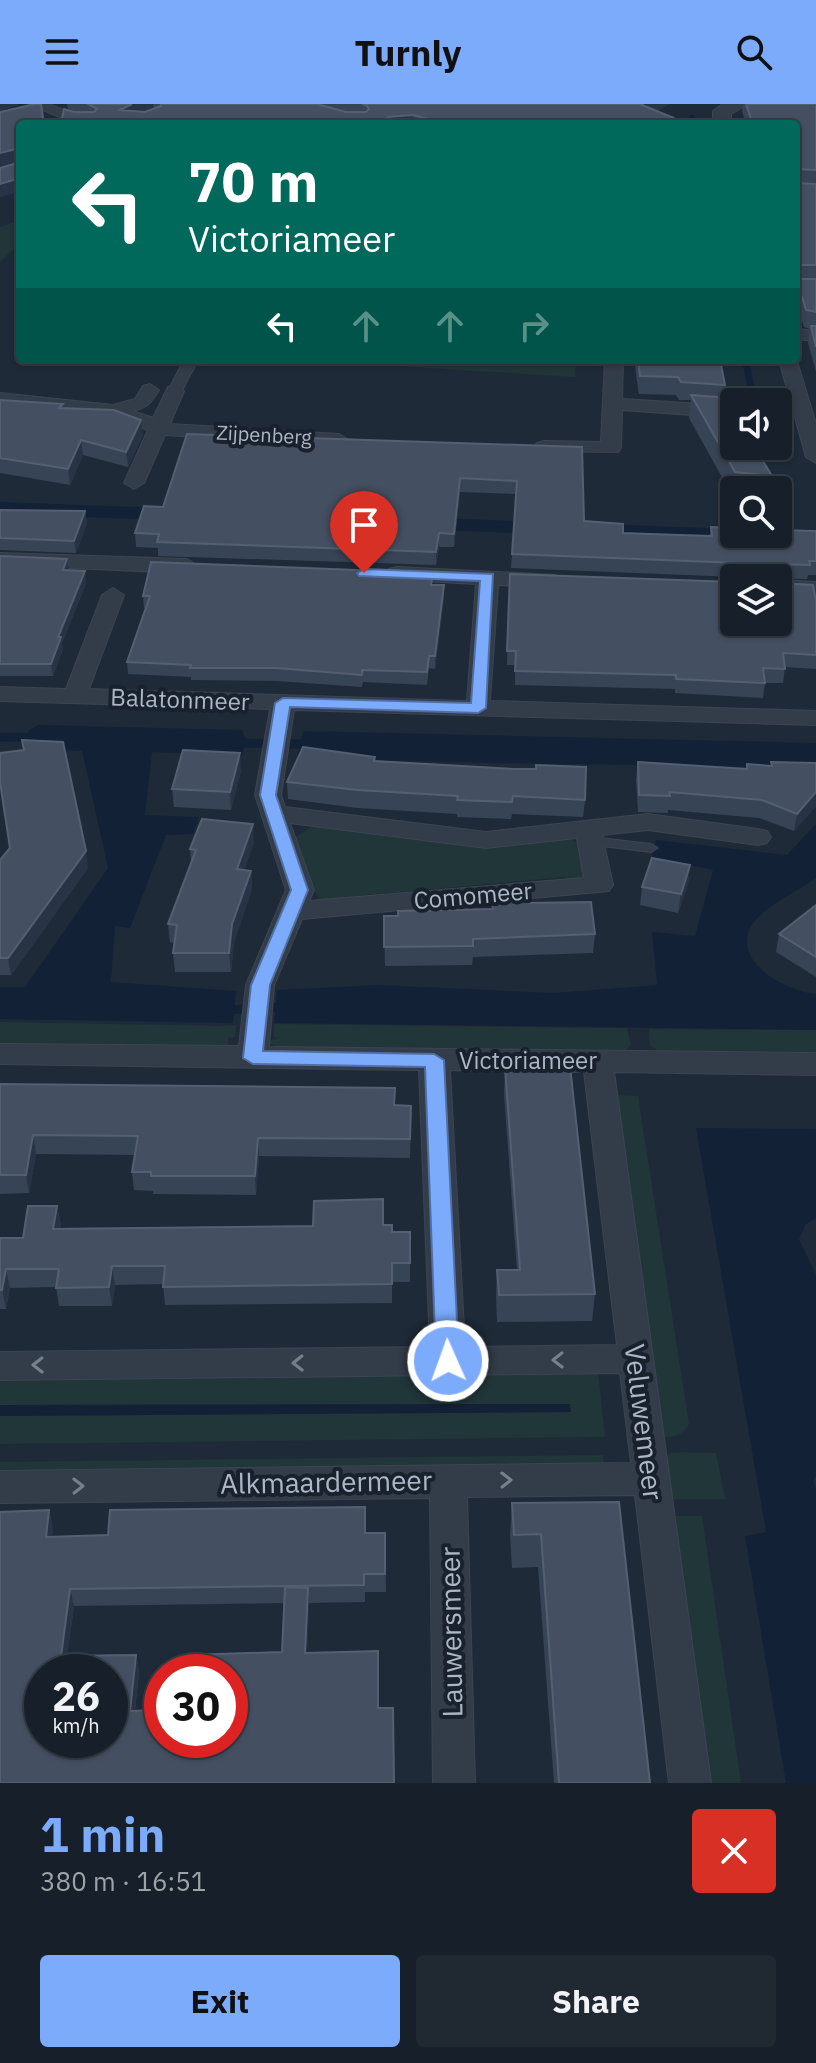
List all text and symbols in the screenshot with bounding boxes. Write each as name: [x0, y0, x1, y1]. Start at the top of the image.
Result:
text: Turnly: [355, 29, 461, 76]
icon: menu: [40, 30, 84, 74]
icon: search: [732, 30, 776, 74]
text: 70 m: [188, 145, 318, 217]
icon: left: [56, 152, 160, 256]
text: Victoriameer: [188, 215, 395, 262]
icon: left: [260, 304, 304, 348]
icon: ahead: [344, 304, 388, 348]
icon: ahead: [428, 304, 472, 348]
icon: right: [512, 304, 556, 348]
map controls: [720, 388, 792, 636]
button: sound: [720, 388, 792, 460]
street label: Zijpenberg: [216, 419, 313, 451]
button: search: [720, 476, 792, 548]
pin: [330, 491, 398, 573]
icon: arrive: [342, 503, 386, 547]
button: layers: [720, 564, 792, 636]
street label: Balatonmeer: [110, 681, 250, 717]
street label: Comomeer: [412, 874, 534, 916]
street label: Victoriameer: [459, 1044, 597, 1076]
position arrow: [406, 1319, 490, 1403]
street label: Veluwemeer: [617, 1342, 672, 1502]
one-way arrow: [551, 1351, 564, 1369]
one-way arrow: [291, 1354, 304, 1372]
one-way arrow: [31, 1357, 44, 1374]
street label: Alkmaardermeer: [220, 1461, 432, 1502]
one-way arrow: [500, 1471, 513, 1489]
one-way arrow: [72, 1477, 85, 1495]
street label: Lauwersmeer: [431, 1546, 470, 1718]
speed limit sign: 30: [144, 1654, 248, 1758]
text: 26: [52, 1670, 100, 1722]
text: km/h: [52, 1712, 100, 1739]
text: 1 min: [40, 1803, 165, 1865]
button: close: [692, 1809, 776, 1893]
text: 380 m · 16:51: [40, 1864, 206, 1898]
button: Exit: [40, 1955, 400, 2047]
button: Share: [416, 1955, 776, 2047]

